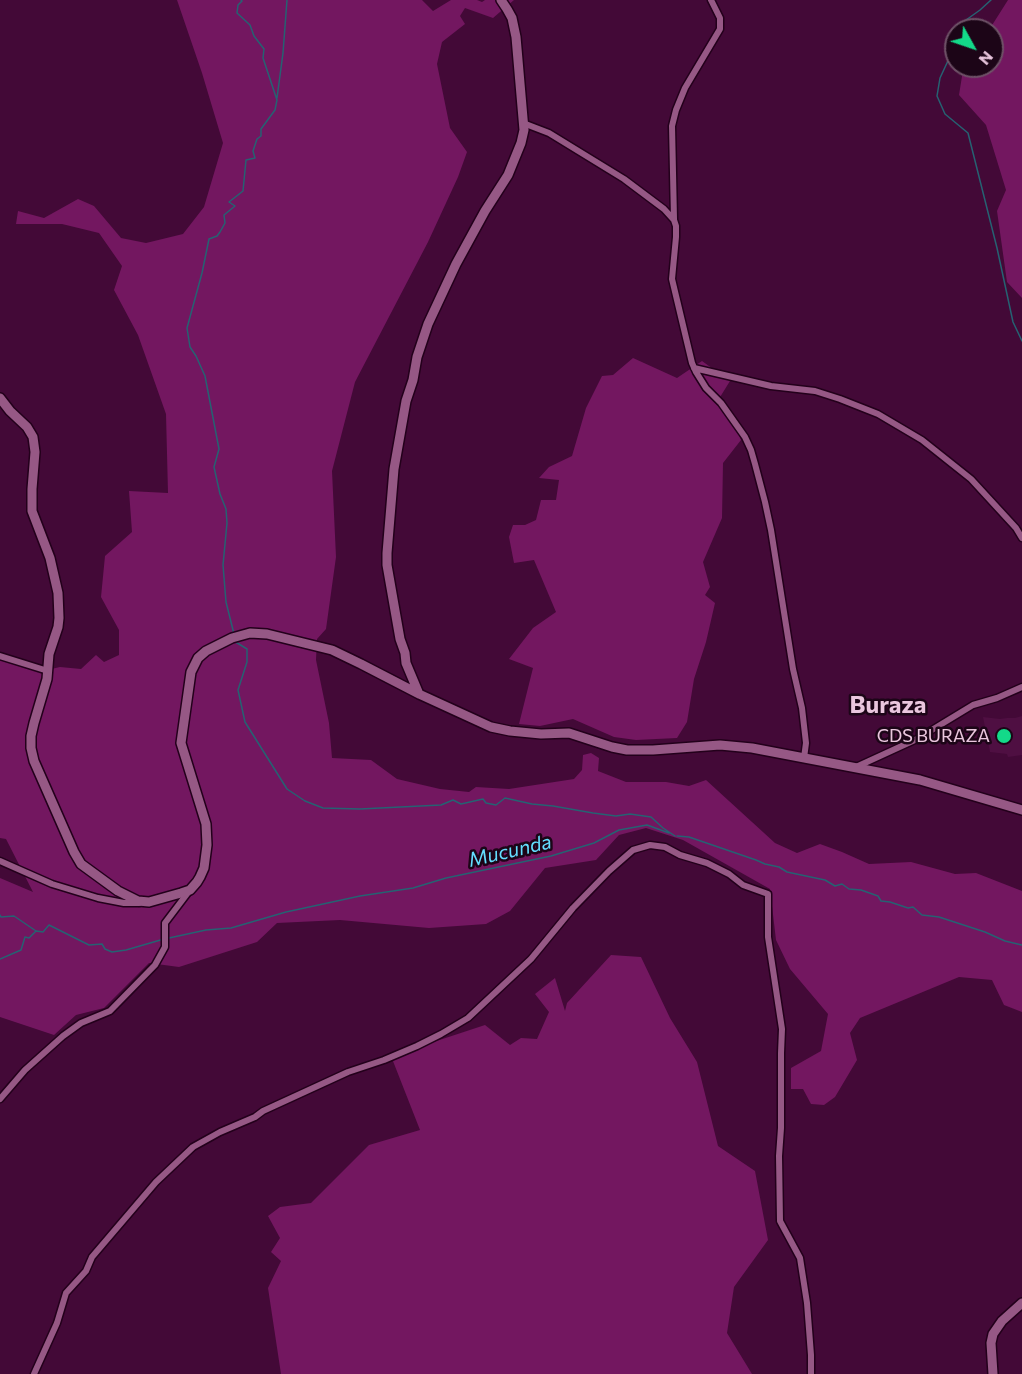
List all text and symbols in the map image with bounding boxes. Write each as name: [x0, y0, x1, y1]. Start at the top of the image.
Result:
north arrow: [944, 18, 1004, 78]
text: N: [976, 48, 998, 69]
district label: Buraza: [850, 691, 926, 719]
place label: CDS BURAZA: [877, 725, 990, 747]
marker: CDS BURAZA: [995, 727, 1013, 745]
water label: Mucunda: [466, 830, 554, 872]

